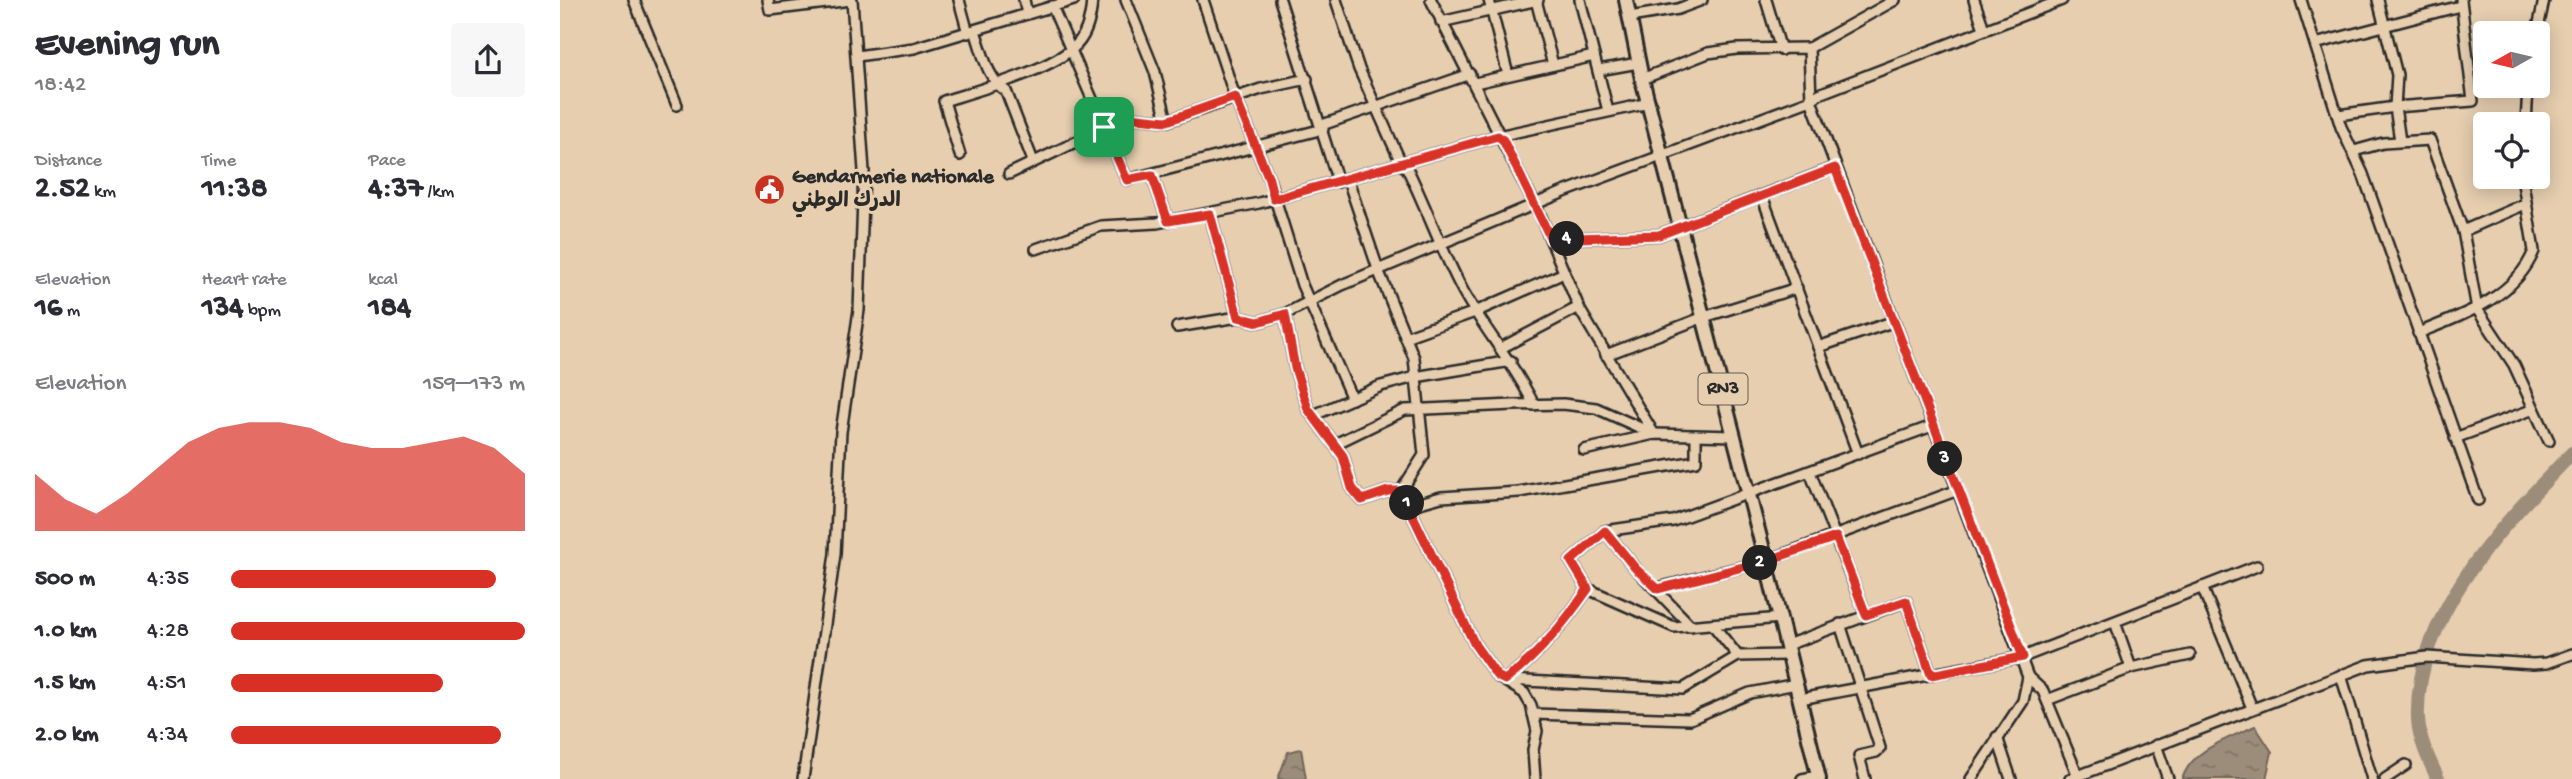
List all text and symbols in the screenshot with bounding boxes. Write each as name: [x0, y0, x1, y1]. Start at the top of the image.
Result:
north arrow: [2473, 21, 2550, 98]
map controls: [2473, 21, 2550, 189]
button: share: [451, 23, 525, 97]
text: Evening run: [35, 24, 219, 68]
text: 18:42: [35, 72, 86, 99]
pin: [1074, 97, 1134, 157]
icon: arrive: [1085, 108, 1123, 146]
button: locate: [2473, 112, 2550, 189]
text: Distance: [35, 150, 102, 173]
text: Time: [202, 150, 236, 173]
text: Pace: [368, 150, 406, 173]
place label: Gendarmerie nationale الدرك الوطني: [792, 166, 995, 218]
text: 2.52: [35, 173, 90, 208]
text: 11:38: [202, 173, 267, 208]
text: 4:37: [368, 173, 423, 208]
public building icon: Gendarmerie nationale الدرك الوطني: [752, 173, 786, 207]
text: km: [90, 181, 116, 204]
text: /km: [423, 181, 454, 204]
pin: 4: [1550, 222, 1584, 256]
text: 4: [1562, 227, 1571, 250]
text: Elevation: [35, 269, 111, 292]
text: Heart rate: [202, 269, 287, 292]
text: kcal: [368, 269, 398, 292]
text: 16: [35, 292, 62, 327]
text: 134: [202, 292, 244, 327]
text: 184: [368, 292, 411, 327]
text: m: [62, 300, 80, 323]
text: bpm: [244, 300, 281, 323]
text: Elevation: [35, 371, 126, 398]
text: 159–173 m: [423, 371, 525, 398]
road number: RN3: [1698, 374, 1748, 404]
pin: 3: [1928, 442, 1962, 476]
text: 3: [1940, 447, 1949, 470]
pin: 1: [1390, 486, 1424, 520]
text: 1: [1403, 491, 1410, 514]
pin: 2: [1742, 546, 1778, 580]
text: 2: [1755, 551, 1764, 574]
text: 500 m: [35, 566, 95, 593]
text: 4:35: [147, 566, 189, 593]
text: 1.0 km: [35, 618, 97, 645]
text: 4:28: [147, 618, 189, 645]
text: 1.5 km: [35, 670, 96, 697]
text: 4:51: [147, 670, 187, 697]
text: 2.0 km: [35, 722, 99, 749]
text: 4:34: [147, 722, 188, 749]

